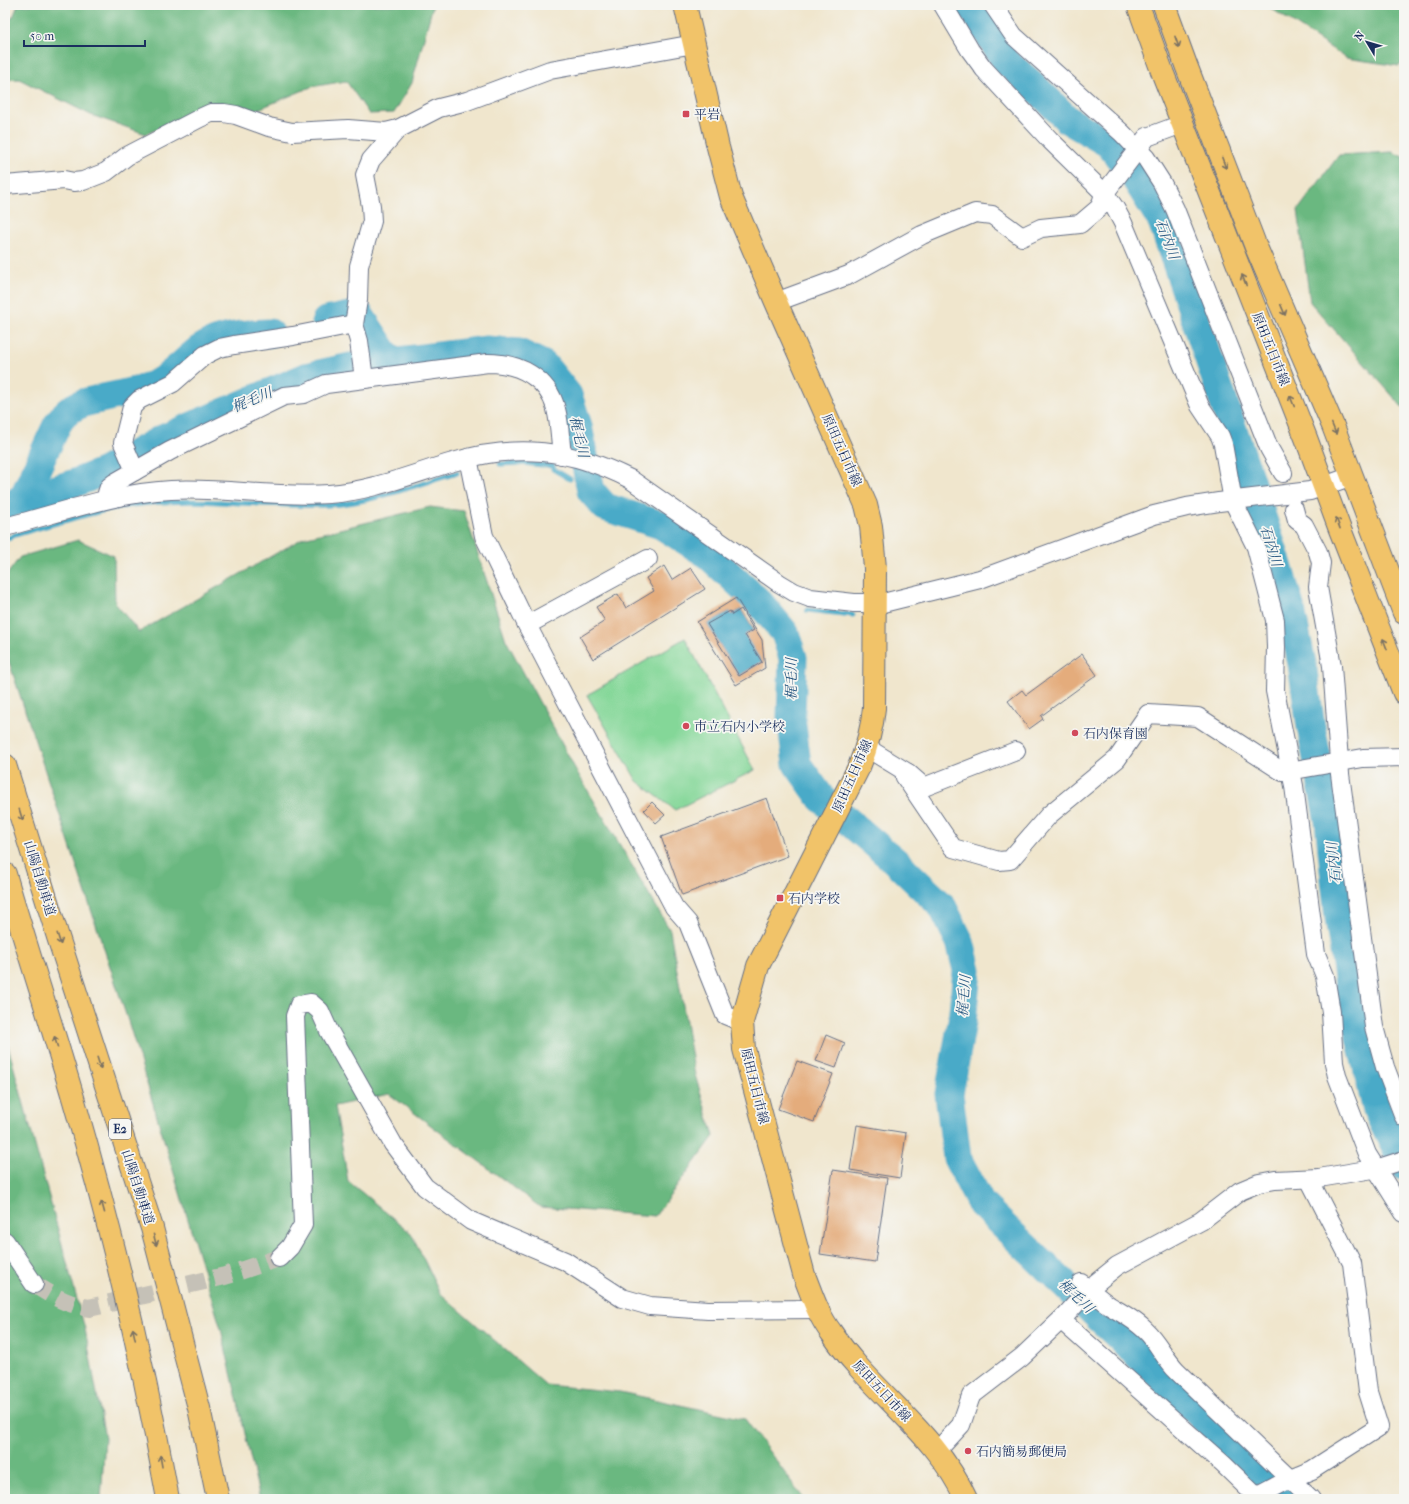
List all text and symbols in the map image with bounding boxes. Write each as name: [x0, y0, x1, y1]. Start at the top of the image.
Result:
scale bar: [24, 22, 145, 48]
north arrow: [1347, 22, 1387, 62]
text: N: [1352, 28, 1368, 43]
text: 50 m: [30, 29, 54, 43]
one-way arrow: [1174, 35, 1182, 47]
place label: 平岩: [694, 107, 720, 122]
marker: 平岩: [681, 109, 691, 119]
one-way arrow: [1220, 157, 1228, 169]
water label: 石内川: [1152, 216, 1183, 264]
one-way arrow: [1240, 275, 1248, 287]
one-way arrow: [1280, 303, 1287, 315]
street label: 原田五日市線: [1249, 310, 1293, 388]
water label: 梶毛川: [229, 383, 276, 416]
one-way arrow: [1288, 396, 1295, 408]
street label: 原田五日市線: [819, 411, 865, 489]
water label: 梶毛川: [566, 415, 592, 461]
one-way arrow: [1331, 423, 1338, 435]
one-way arrow: [1333, 517, 1341, 529]
water label: 石内川: [1257, 523, 1286, 570]
one-way arrow: [1380, 639, 1388, 651]
water label: 梶毛川: [783, 656, 800, 700]
place label: 市立石内小学校: [694, 719, 785, 734]
marker: 市立石内小学校: [681, 721, 691, 731]
place label: 石内保育園: [1083, 726, 1148, 741]
marker: 石内保育園: [1070, 728, 1080, 738]
street label: 原田五日市線: [829, 737, 875, 815]
one-way arrow: [18, 808, 25, 821]
street label: 山陽自動車道: [21, 839, 59, 917]
water label: 石内川: [1323, 839, 1345, 885]
place label: 石内学校: [788, 891, 840, 906]
marker: 石内学校: [775, 893, 785, 903]
one-way arrow: [56, 933, 63, 946]
water label: 梶毛川: [954, 972, 974, 1018]
one-way arrow: [52, 1036, 59, 1049]
street label: 原田五日市線: [738, 1046, 772, 1126]
one-way arrow: [96, 1056, 103, 1069]
road number: E2: [109, 1119, 131, 1139]
street label: 山陽自動車道: [119, 1148, 157, 1226]
one-way arrow: [99, 1201, 106, 1214]
one-way arrow: [152, 1234, 159, 1247]
water label: 梶毛川: [1055, 1275, 1098, 1318]
one-way arrow: [129, 1327, 137, 1340]
street label: 原田五日市線: [850, 1357, 914, 1425]
place label: 石内簡易郵便局: [976, 1444, 1067, 1459]
marker: 石内簡易郵便局: [963, 1446, 973, 1456]
one-way arrow: [157, 1455, 165, 1468]

